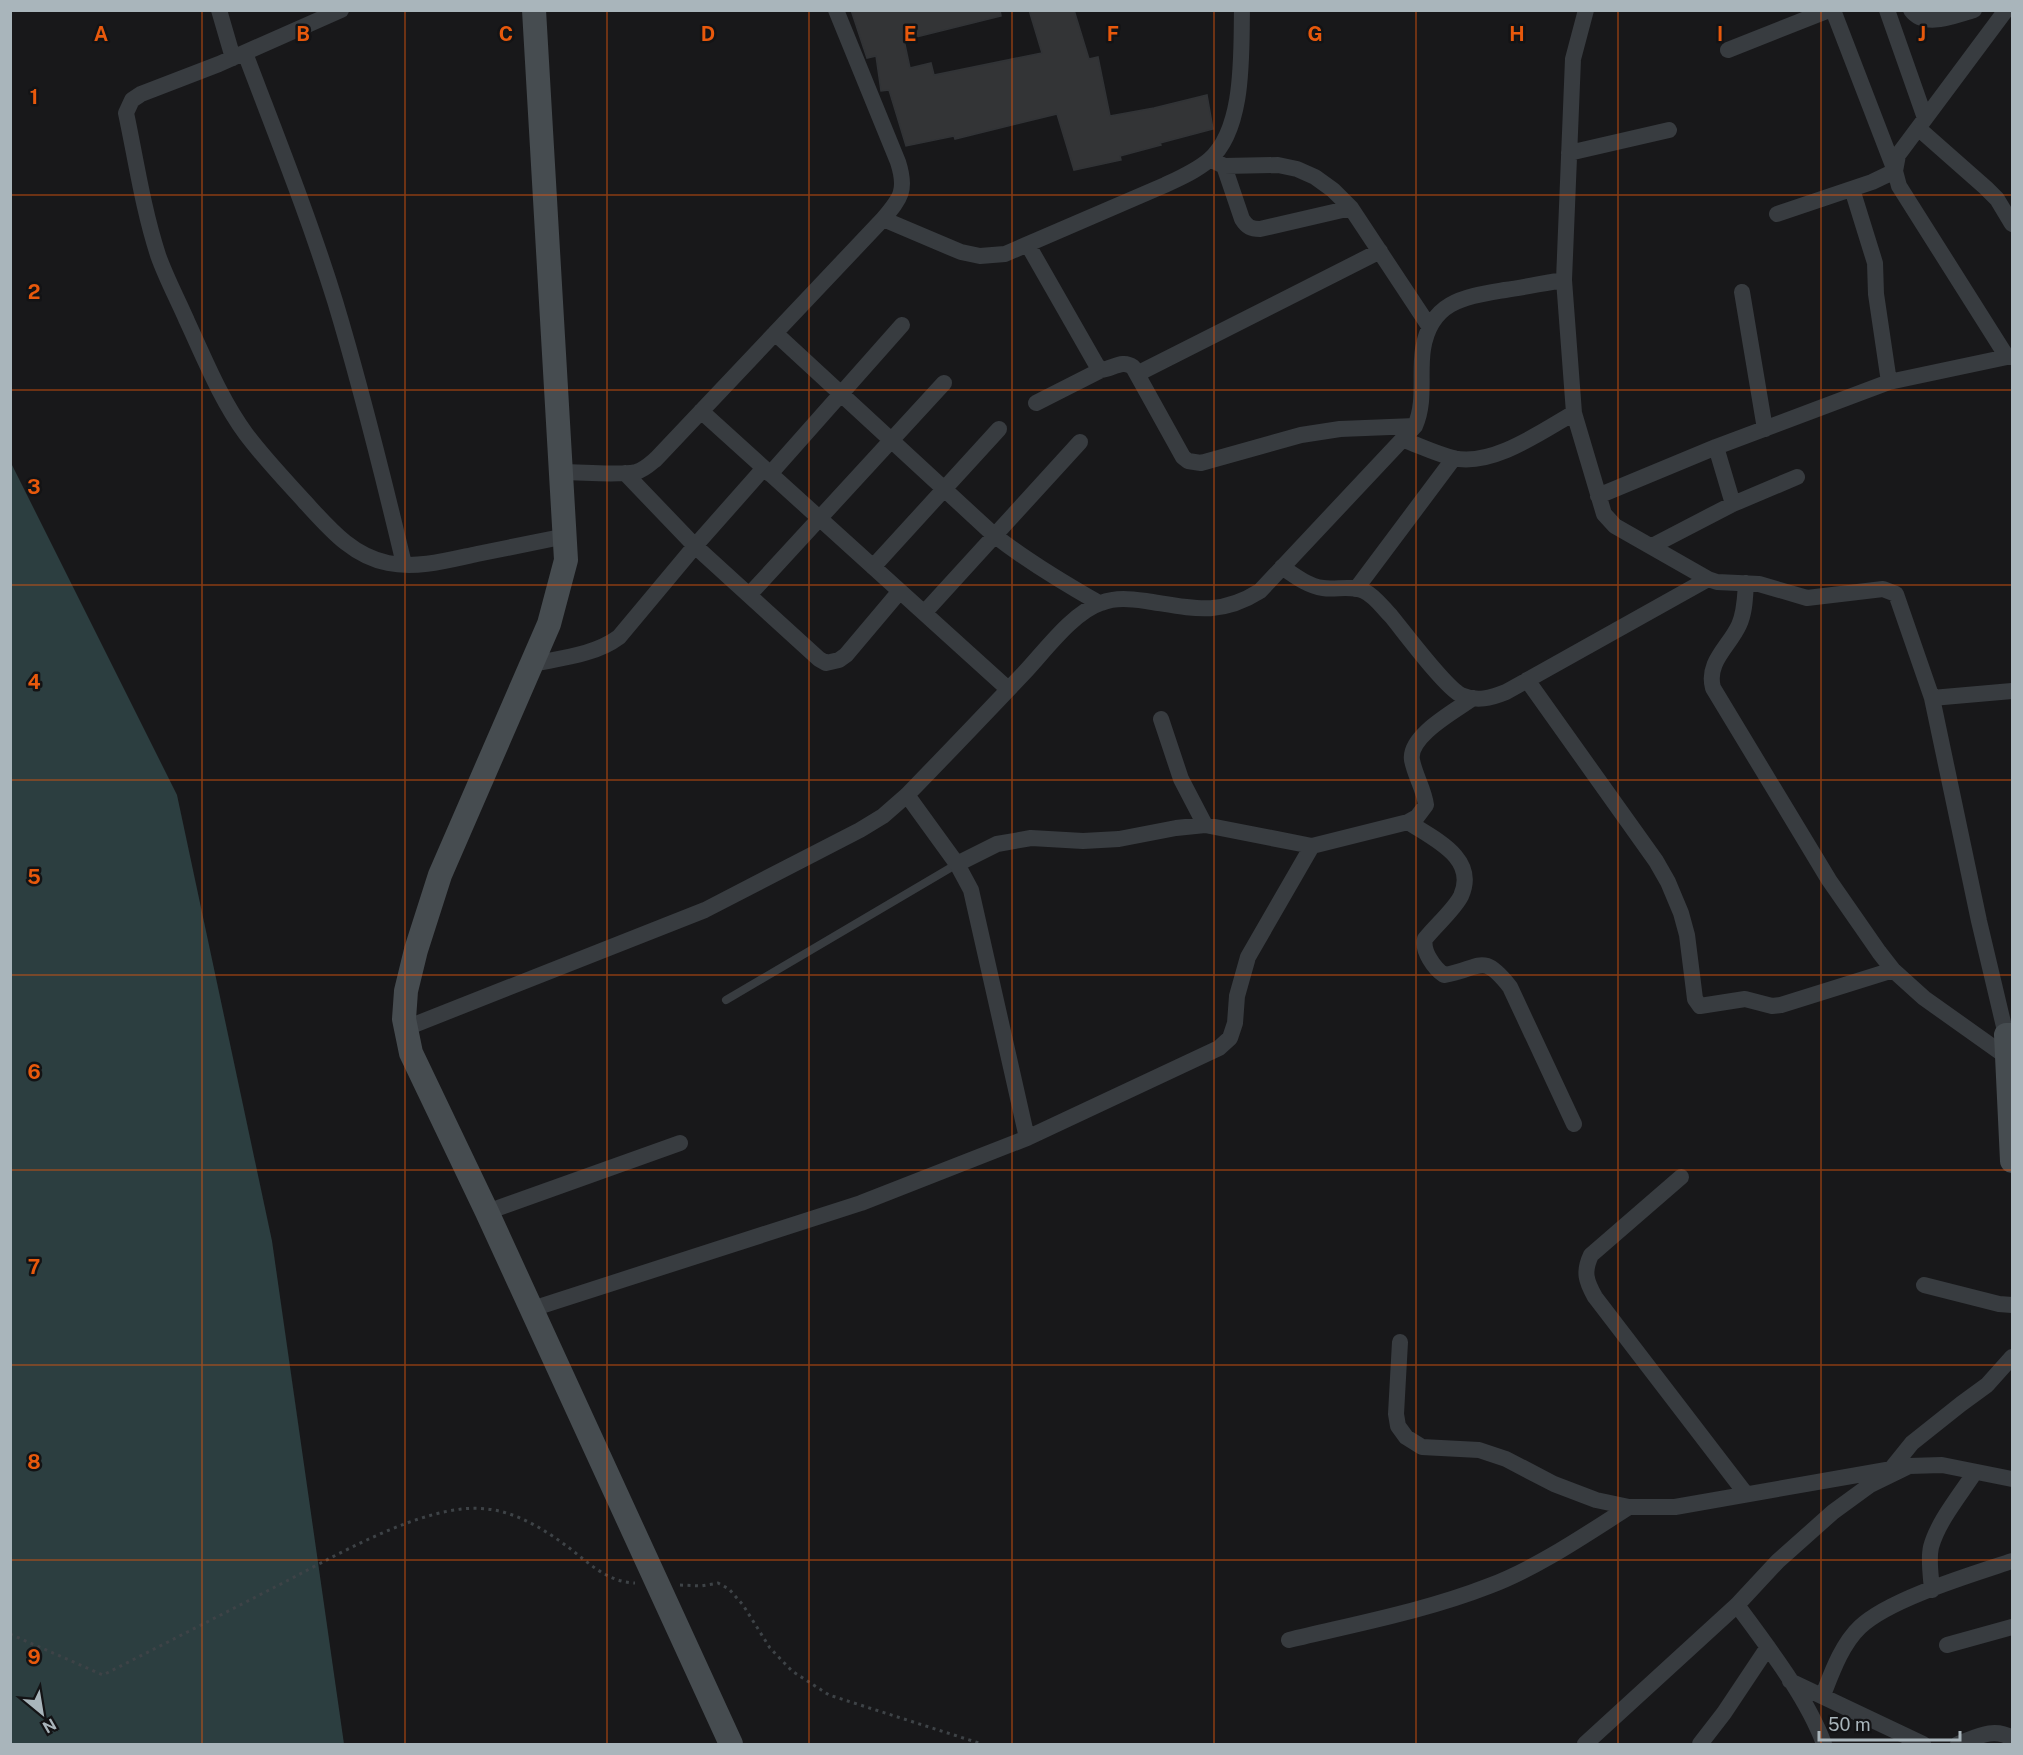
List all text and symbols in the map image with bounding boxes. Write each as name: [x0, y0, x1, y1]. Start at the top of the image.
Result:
text: A: [94, 22, 108, 46]
text: B: [296, 22, 310, 46]
text: C: [499, 22, 513, 46]
text: D: [701, 22, 715, 46]
text: E: [904, 22, 916, 46]
text: F: [1107, 22, 1119, 46]
text: G: [1307, 22, 1323, 46]
text: H: [1509, 22, 1525, 46]
text: I: [1717, 22, 1723, 46]
text: J: [1918, 22, 1926, 46]
text: 1: [30, 85, 38, 109]
text: 2: [28, 280, 40, 304]
text: 3: [27, 475, 41, 499]
text: 4: [27, 670, 41, 694]
text: 5: [27, 865, 41, 889]
text: 6: [27, 1060, 41, 1084]
text: 7: [28, 1255, 40, 1279]
text: 8: [27, 1450, 41, 1474]
text: 9: [27, 1645, 41, 1669]
north arrow: [12, 1683, 72, 1743]
scale bar: [1819, 1704, 1960, 1742]
text: N: [39, 1714, 59, 1737]
text: 50 m: [1828, 1714, 1871, 1735]

